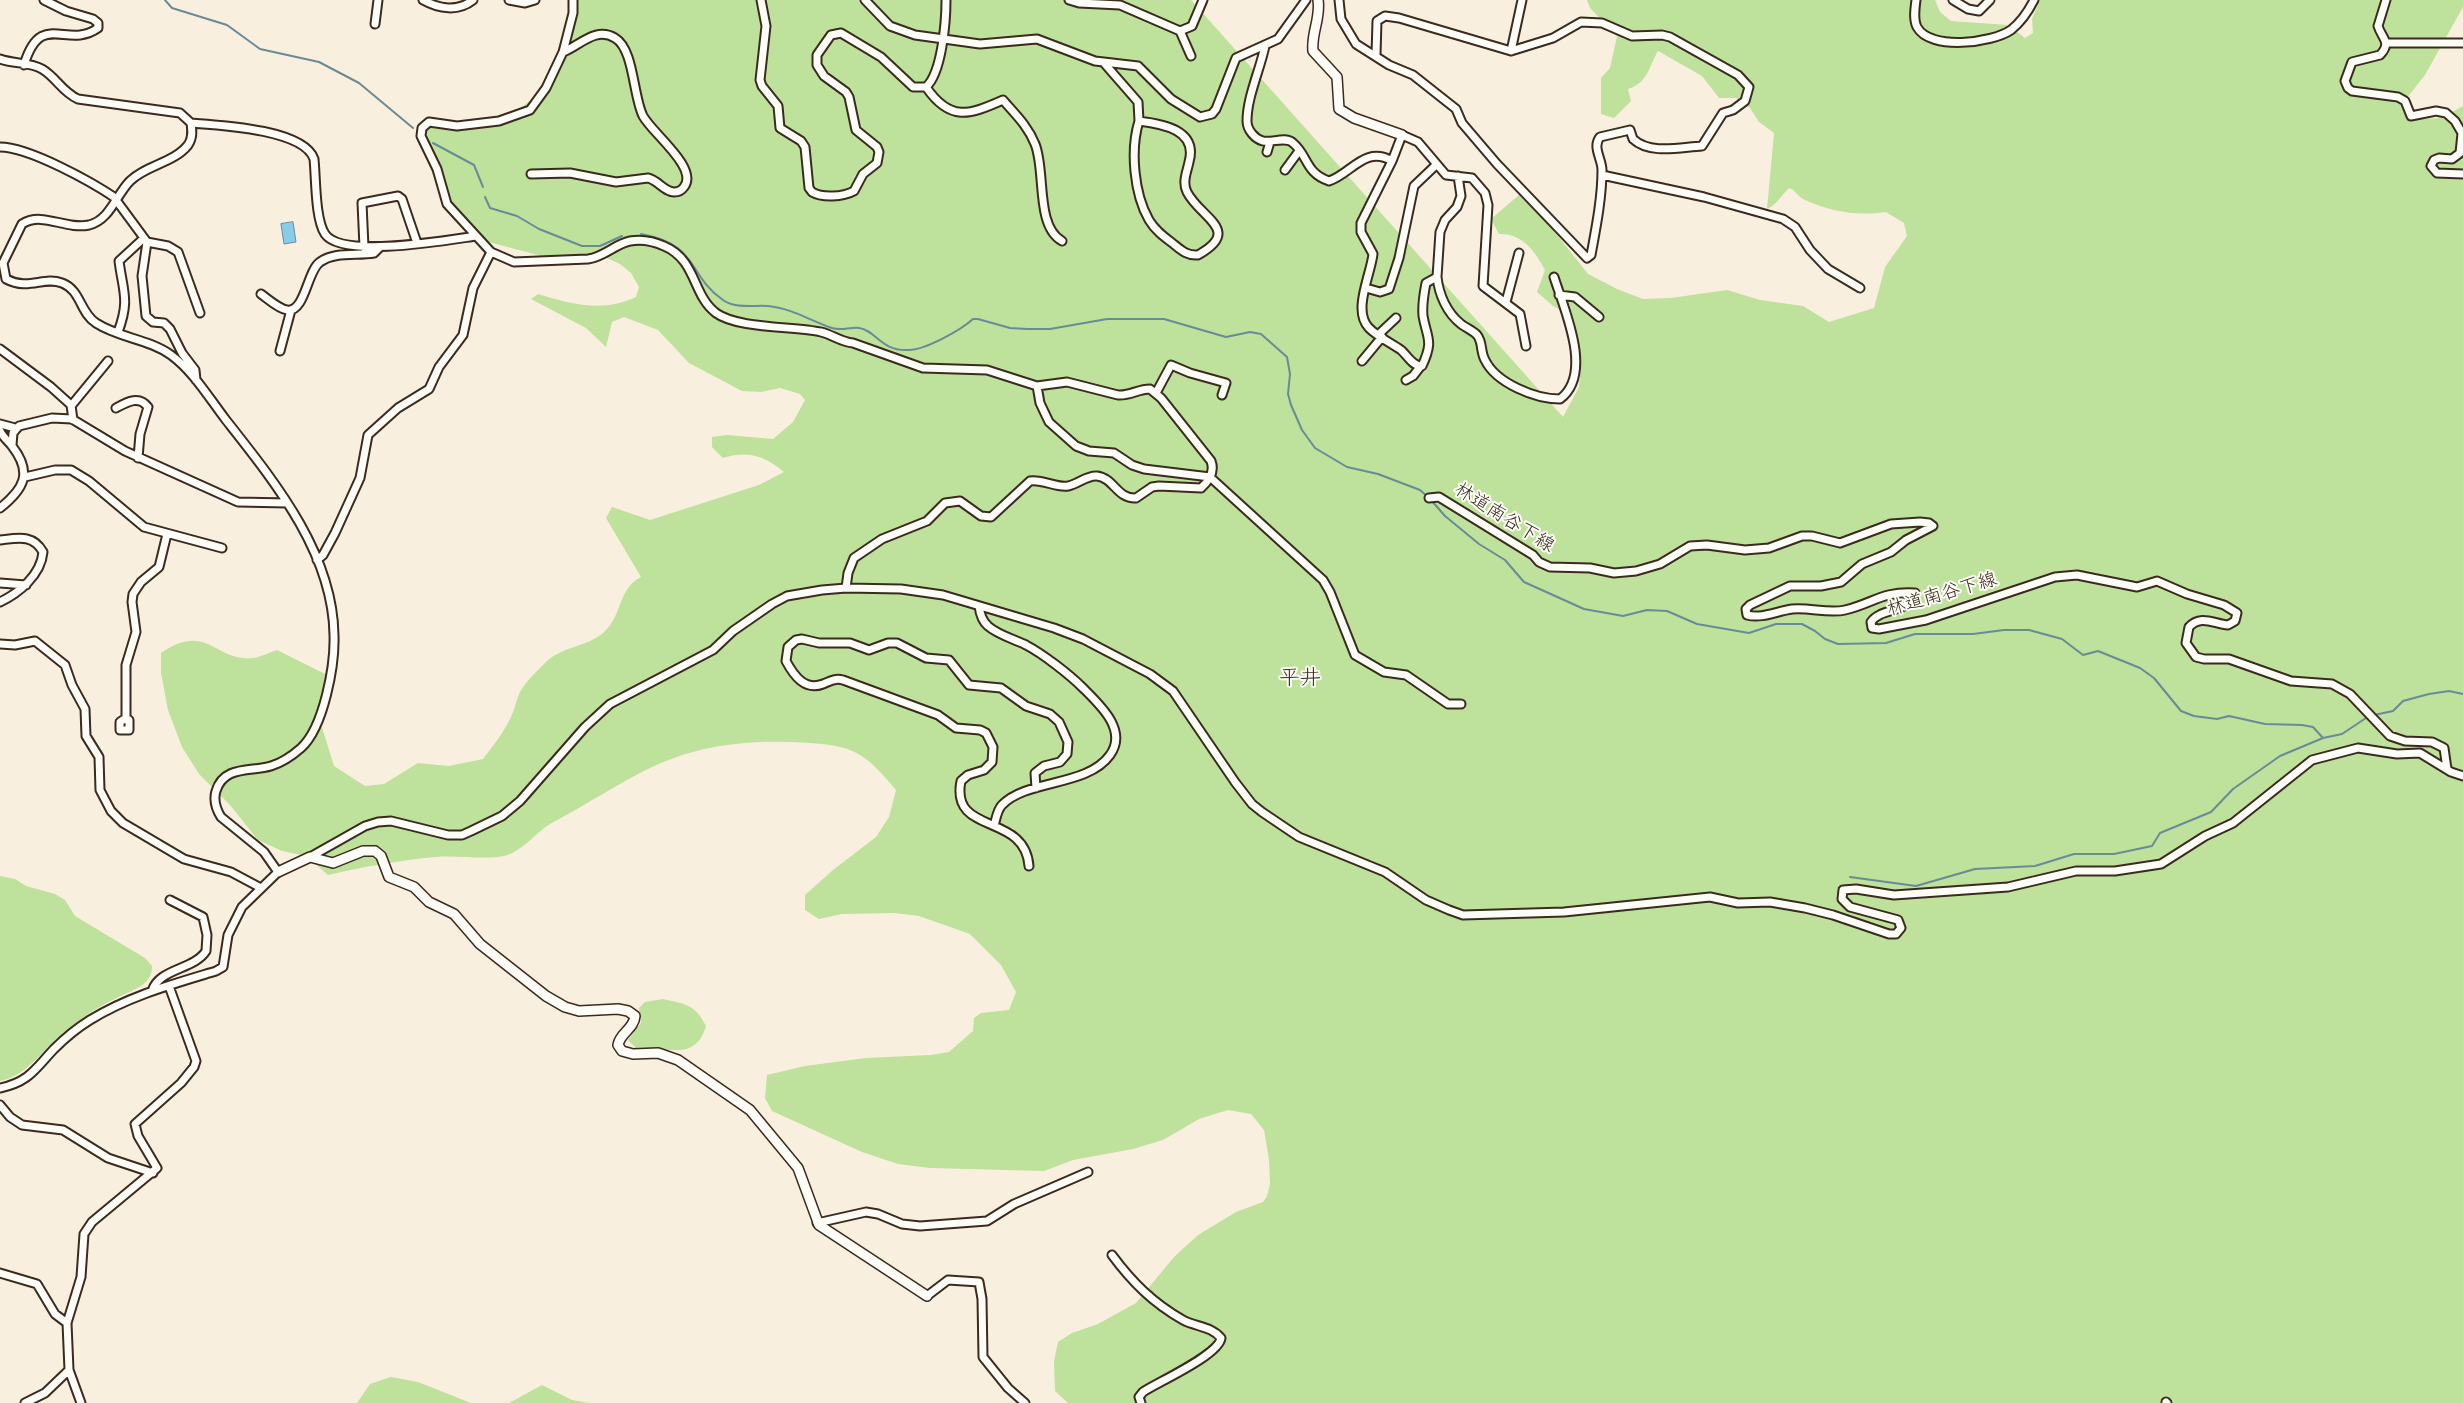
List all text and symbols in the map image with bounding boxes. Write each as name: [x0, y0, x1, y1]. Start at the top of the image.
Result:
street label: 林道南谷下線: [1450, 478, 1558, 558]
street label: 林道南谷下線: [1884, 568, 2000, 622]
district label: 平井: [1279, 666, 1321, 692]

